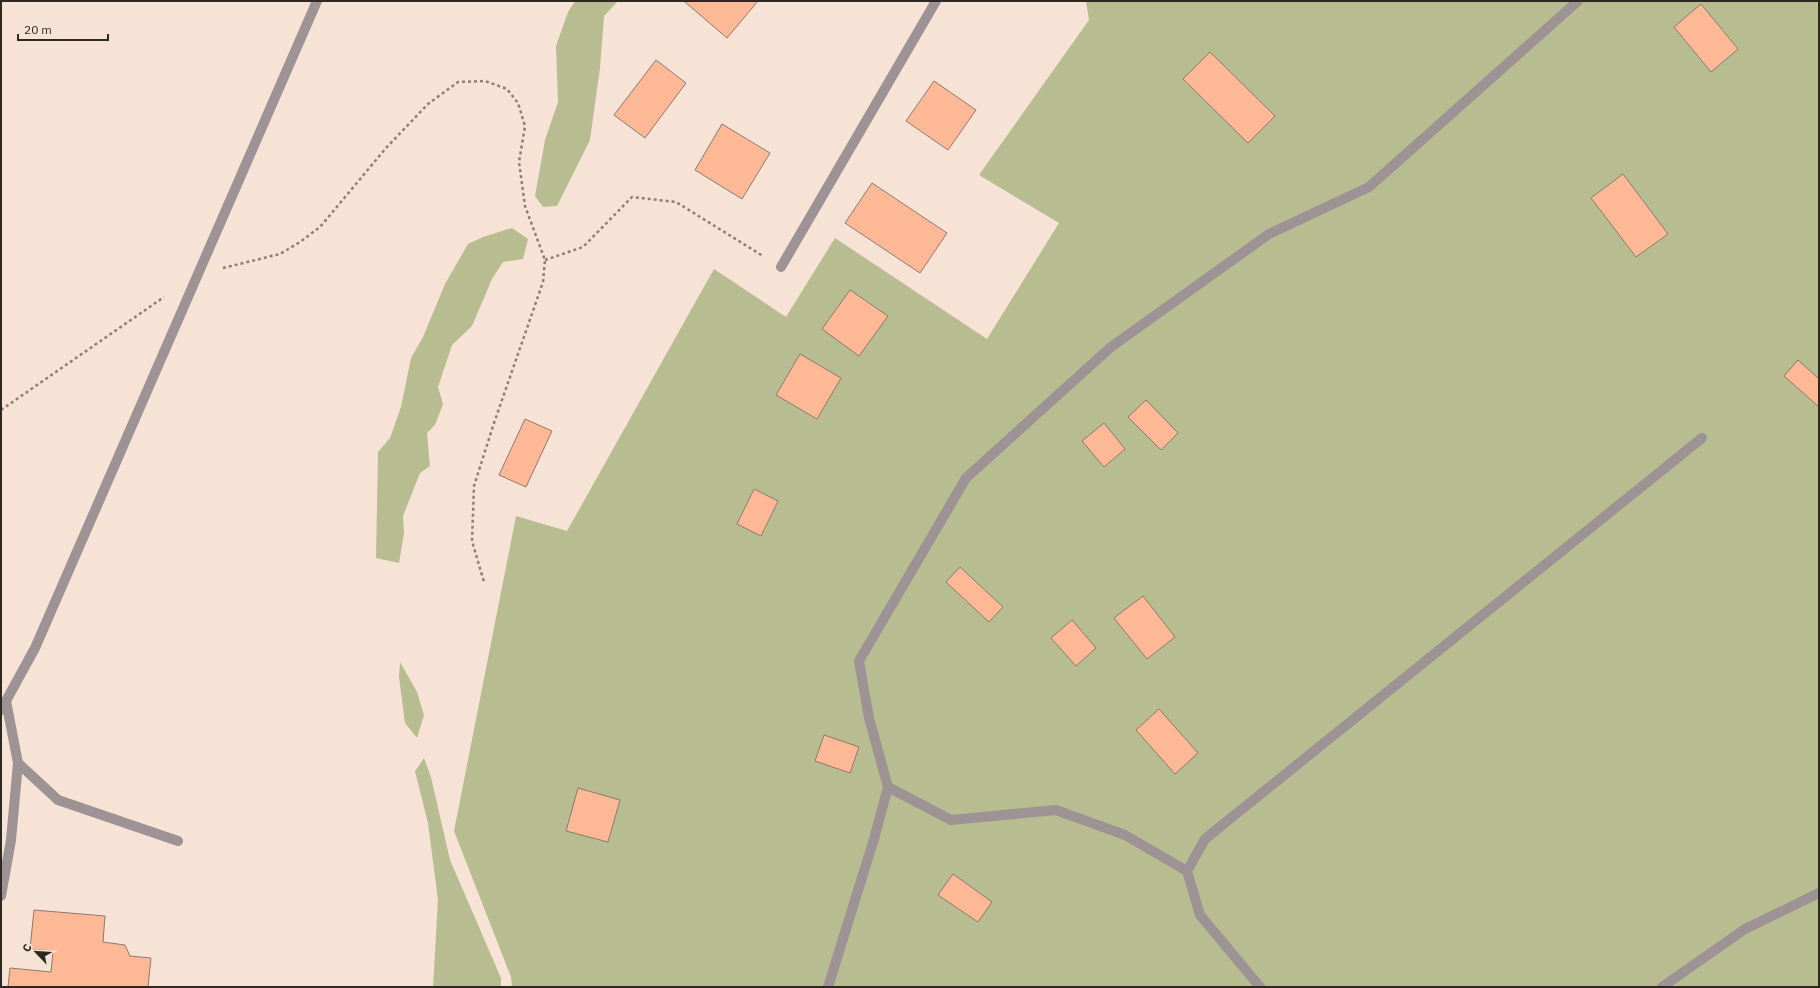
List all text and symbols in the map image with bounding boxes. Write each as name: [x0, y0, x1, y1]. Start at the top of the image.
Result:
scale bar: [18, 16, 108, 42]
text: 20 m: [24, 22, 52, 37]
north arrow: [16, 932, 56, 972]
text: С: [19, 942, 35, 954]

